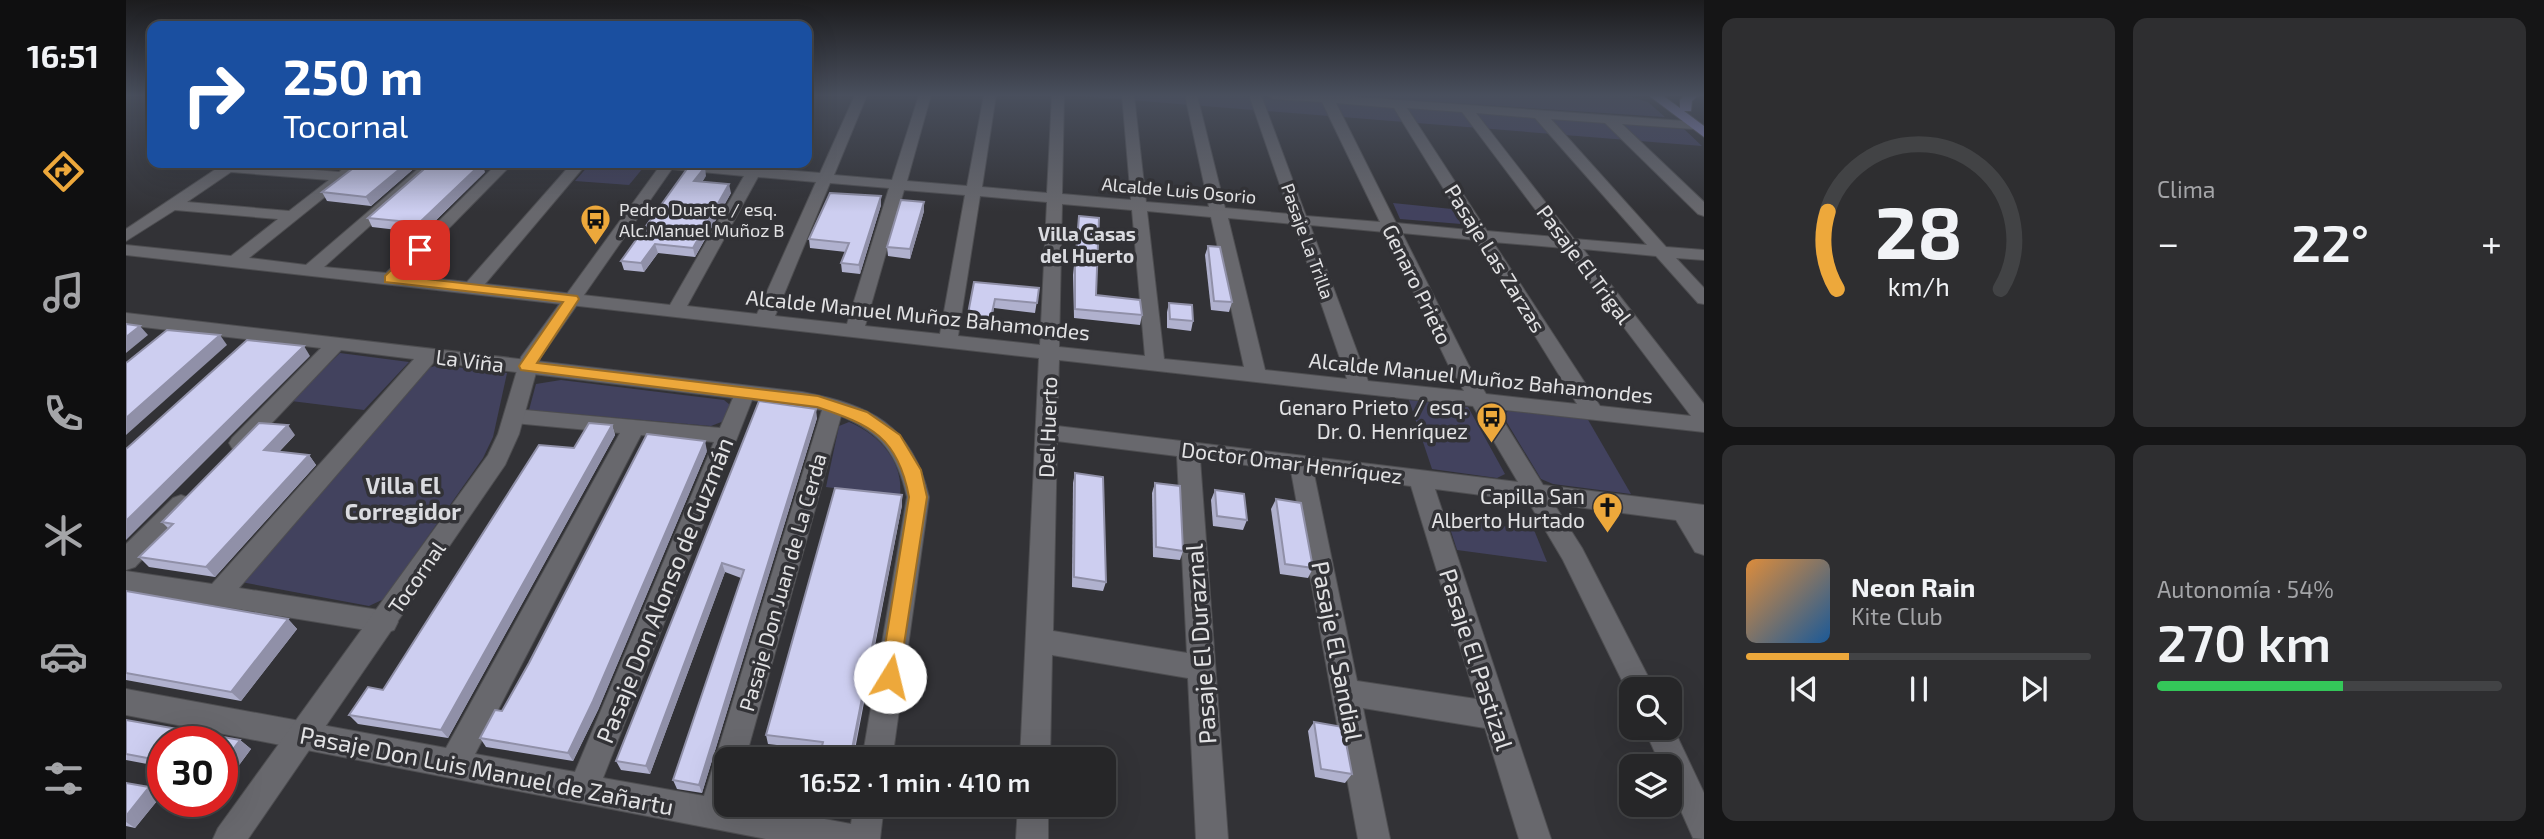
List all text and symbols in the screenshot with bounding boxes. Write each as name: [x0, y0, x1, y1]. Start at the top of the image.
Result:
text: 16:51: [27, 36, 99, 74]
text: 250 m: [283, 46, 423, 105]
icon: right: [168, 49, 259, 140]
text: Tocornal: [283, 106, 408, 144]
icon: directions: [39, 147, 88, 196]
street label: Alcalde Luis Osorio: [1101, 172, 1257, 208]
text: Clima: [2157, 175, 2215, 203]
street label: Pasaje Las Zarzas: [1440, 179, 1552, 337]
street label: Pasaje La Trilla: [1277, 180, 1339, 302]
text: 28: [1875, 186, 1962, 274]
place label: Pedro Duarte / esq. Alc.Manuel Muñoz B: [619, 198, 785, 241]
street label: Pasaje El Trigal: [1531, 200, 1638, 330]
bus stop icon: Pedro Duarte / esq. Alc.Manuel Muñoz B: [579, 202, 613, 246]
text: 22°: [2291, 210, 2369, 272]
text: −: [2157, 219, 2179, 265]
text: +: [2481, 219, 2502, 265]
pin: [390, 220, 450, 280]
street label: Genaro Prieto: [1378, 220, 1458, 348]
district label: Villa Casas del Huerto: [1038, 222, 1136, 267]
icon: arrive: [401, 231, 439, 269]
icon: music: [39, 268, 88, 317]
text: km/h: [1887, 270, 1950, 300]
street label: Alcalde Manuel Muñoz Bahamondes: [745, 283, 1091, 345]
street label: La Viña: [435, 343, 505, 377]
street label: Alcalde Manuel Muñoz Bahamondes: [1308, 346, 1654, 408]
street label: Del Huerto: [1033, 376, 1061, 478]
icon: phone: [39, 389, 88, 438]
place label: Genaro Prieto / esq. Dr. O. Henríquez: [1279, 394, 1468, 443]
bus stop icon: Genaro Prieto / esq. Dr. O. Henríquez: [1474, 401, 1508, 445]
street label: Pasaje Don Alonso de Guzmán: [589, 433, 739, 747]
street label: Doctor Omar Henríquez: [1180, 436, 1404, 488]
street label: Pasaje Don Juan de La Cerda: [733, 450, 832, 714]
district label: Villa El Corregidor: [345, 471, 461, 525]
place label: Capilla San Alberto Hurtado: [1432, 483, 1585, 532]
church icon: Capilla San Alberto Hurtado: [1591, 490, 1625, 534]
icon: climate: [39, 511, 88, 560]
street label: Tocornal: [382, 536, 450, 618]
street label: Pasaje El Duraznal: [1179, 543, 1221, 745]
street label: Pasaje El Sandial: [1306, 559, 1370, 743]
street label: Pasaje El Pastizal: [1434, 565, 1520, 753]
text: Neon Rain: [1851, 571, 1975, 602]
text: Autonomía · 54%: [2157, 575, 2334, 603]
text: Kite Club: [1851, 602, 1943, 630]
text: 270 km: [2157, 610, 2331, 672]
icon: car: [39, 632, 88, 681]
position arrow: [853, 640, 927, 714]
icon: previous: [1785, 670, 1823, 708]
icon: pause: [1900, 670, 1938, 708]
icon: next: [2015, 670, 2053, 708]
map controls: [1619, 677, 1682, 817]
button: search: [1619, 677, 1682, 740]
street label: Pasaje Don Luis Manuel de Zañartu: [298, 719, 676, 821]
speed limit sign: 30: [147, 726, 238, 817]
icon: filters: [39, 754, 88, 803]
button: layers: [1619, 754, 1682, 817]
text: 16:52 · 1 min · 410 m: [800, 766, 1030, 797]

